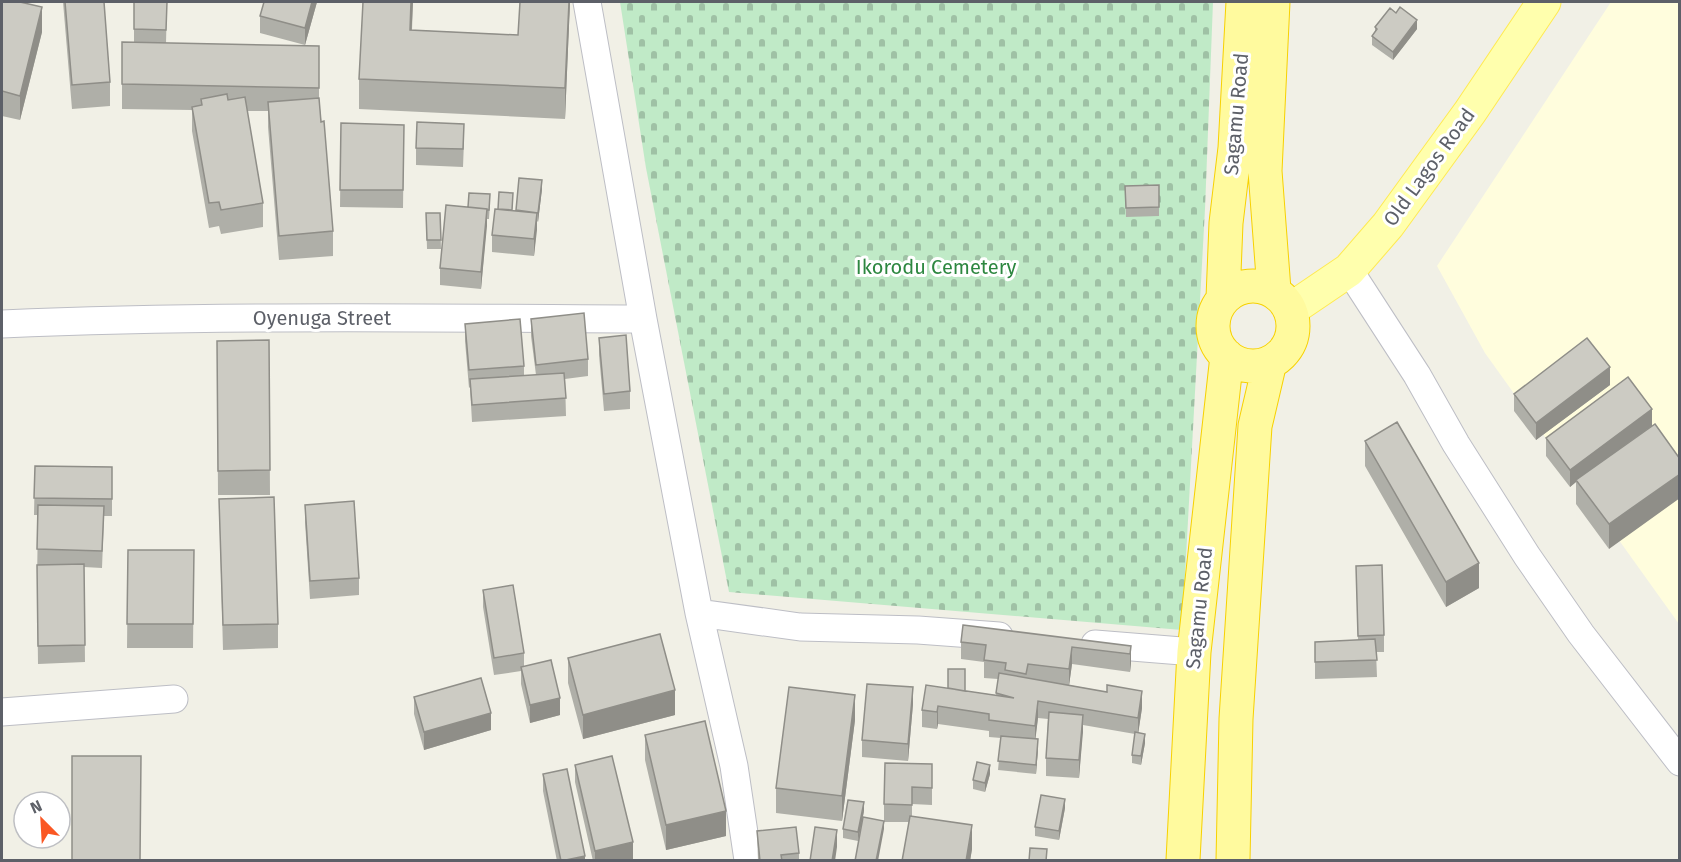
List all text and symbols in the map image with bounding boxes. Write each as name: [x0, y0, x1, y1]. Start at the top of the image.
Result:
street label: Sagamu Road: [1219, 52, 1253, 176]
street label: Old Lagos Road: [1378, 103, 1480, 231]
park label: Ikorodu Cemetery: [856, 255, 1016, 279]
street label: Oyenuga Street: [253, 306, 392, 330]
street label: Sagamu Road: [1181, 546, 1217, 670]
north arrow: [12, 790, 72, 850]
text: N: [27, 796, 45, 818]

